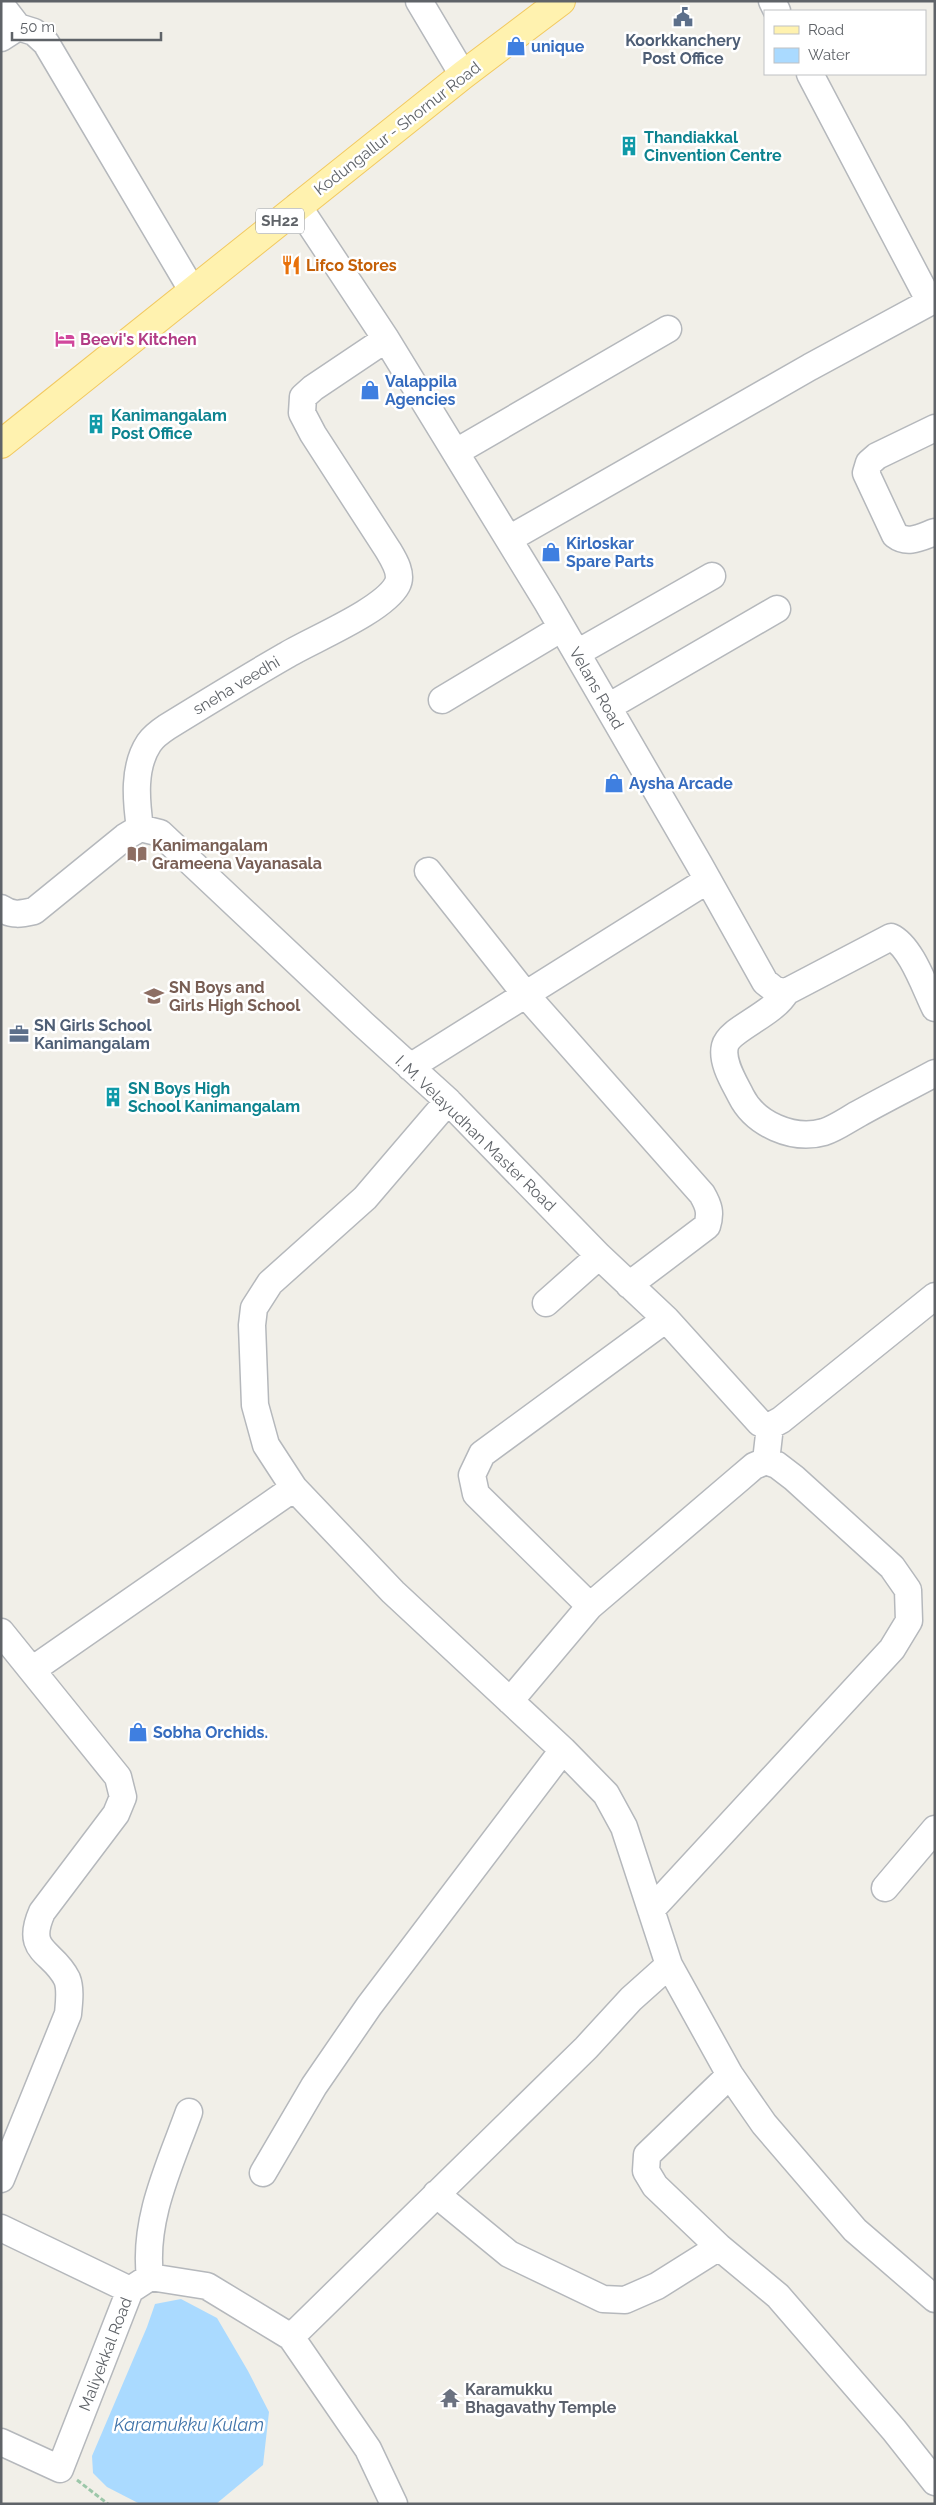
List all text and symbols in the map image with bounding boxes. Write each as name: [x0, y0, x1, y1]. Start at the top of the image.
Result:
public building icon: Koorkkanchery Post Office: [672, 6, 694, 28]
scale bar: [12, 10, 161, 42]
legend: [764, 10, 926, 75]
text: 50 m: [20, 18, 55, 36]
text: Road: [808, 21, 844, 39]
place label: Koorkkanchery Post Office: [625, 31, 741, 68]
shop icon: unique: [505, 35, 527, 57]
place label: unique: [531, 37, 585, 56]
text: Water: [808, 46, 851, 64]
street label: Kodungallur - Shornur Road: [310, 58, 484, 199]
place label: Thandiakkal Cinvention Centre: [644, 128, 782, 165]
building icon: Thandiakkal Cinvention Centre: [618, 135, 640, 157]
road number: SH22: [256, 208, 304, 234]
restaurant icon: Lifco Stores: [280, 254, 302, 276]
place label: Lifco Stores: [306, 256, 397, 275]
hotel icon: Beevi's Kitchen: [54, 328, 76, 350]
place label: Beevi's Kitchen: [80, 330, 197, 349]
place label: Valappila Agencies: [385, 372, 457, 409]
shop icon: Valappila Agencies: [359, 379, 381, 401]
place label: Kanimangalam Post Office: [111, 406, 227, 443]
building icon: Kanimangalam Post Office: [85, 413, 107, 435]
place label: Kirloskar Spare Parts: [566, 534, 654, 571]
shop icon: Kirloskar Spare Parts: [540, 541, 562, 563]
street label: Velans Road: [565, 644, 628, 733]
street label: sneha veedhi: [189, 652, 283, 719]
shop icon: Aysha Arcade: [603, 772, 625, 794]
place label: Aysha Arcade: [629, 774, 733, 793]
place label: Kanimangalam Grameena Vayanasala: [152, 836, 322, 873]
library icon: Kanimangalam Grameena Vayanasala: [126, 843, 148, 865]
place label: SN Boys and Girls High School: [169, 978, 301, 1015]
school or university icon: SN Boys and Girls High School: [143, 985, 165, 1007]
place label: SN Girls School Kanimangalam: [34, 1016, 152, 1053]
office icon: SN Girls School Kanimangalam: [8, 1023, 30, 1045]
street label: I. M. Velayudhan Master Road: [391, 1052, 560, 1215]
place label: SN Boys High School Kanimangalam: [128, 1079, 300, 1116]
building icon: SN Boys High School Kanimangalam: [102, 1086, 124, 1108]
shop icon: Sobha Orchids.: [127, 1721, 149, 1743]
place label: Sobha Orchids.: [153, 1723, 268, 1742]
street label: Maliyekkal Road: [75, 2295, 136, 2414]
place label: Karamukku Bhagavathy Temple: [465, 2380, 617, 2417]
temple icon: Karamukku Bhagavathy Temple: [439, 2387, 461, 2409]
water label: Karamukku Kulam: [114, 2414, 264, 2435]

